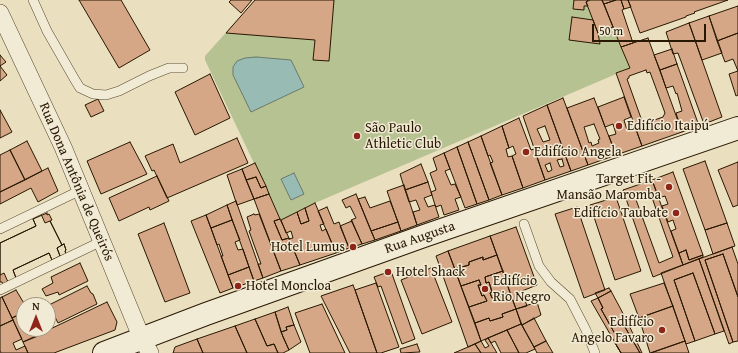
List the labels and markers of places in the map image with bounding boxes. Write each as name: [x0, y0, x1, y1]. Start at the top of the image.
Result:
place label: Edifício Itaipú: [627, 118, 709, 134]
place label: São Paulo Athletic Club: [365, 120, 441, 152]
marker: Edifício Itaipú: [614, 121, 624, 131]
marker: São Paulo Athletic Club: [352, 131, 362, 141]
place label: Edifício Angela: [534, 144, 622, 160]
marker: Edifício Angela: [521, 147, 531, 157]
place label: Target Fit - Mansão Maromba: [557, 171, 661, 204]
marker: Target Fit - Mansão Maromba: [664, 182, 674, 192]
place label: Edifício Taubate: [574, 205, 668, 221]
marker: Edifício Taubate: [671, 208, 681, 218]
place label: Hotel Lumus: [271, 239, 345, 255]
marker: Hotel Lumus: [348, 242, 358, 252]
place label: Hotel Shack: [396, 264, 465, 280]
marker: Hotel Shack: [383, 267, 393, 277]
place label: Edifício Rio Negro: [493, 273, 551, 306]
place label: Hotel Moncloa: [246, 278, 331, 294]
marker: Hotel Moncloa: [233, 281, 243, 291]
marker: Edifício Rio Negro: [480, 284, 490, 294]
place label: Edifício Angelo Favaro: [571, 314, 654, 346]
marker: Edifício Angelo Favaro: [657, 325, 667, 335]

